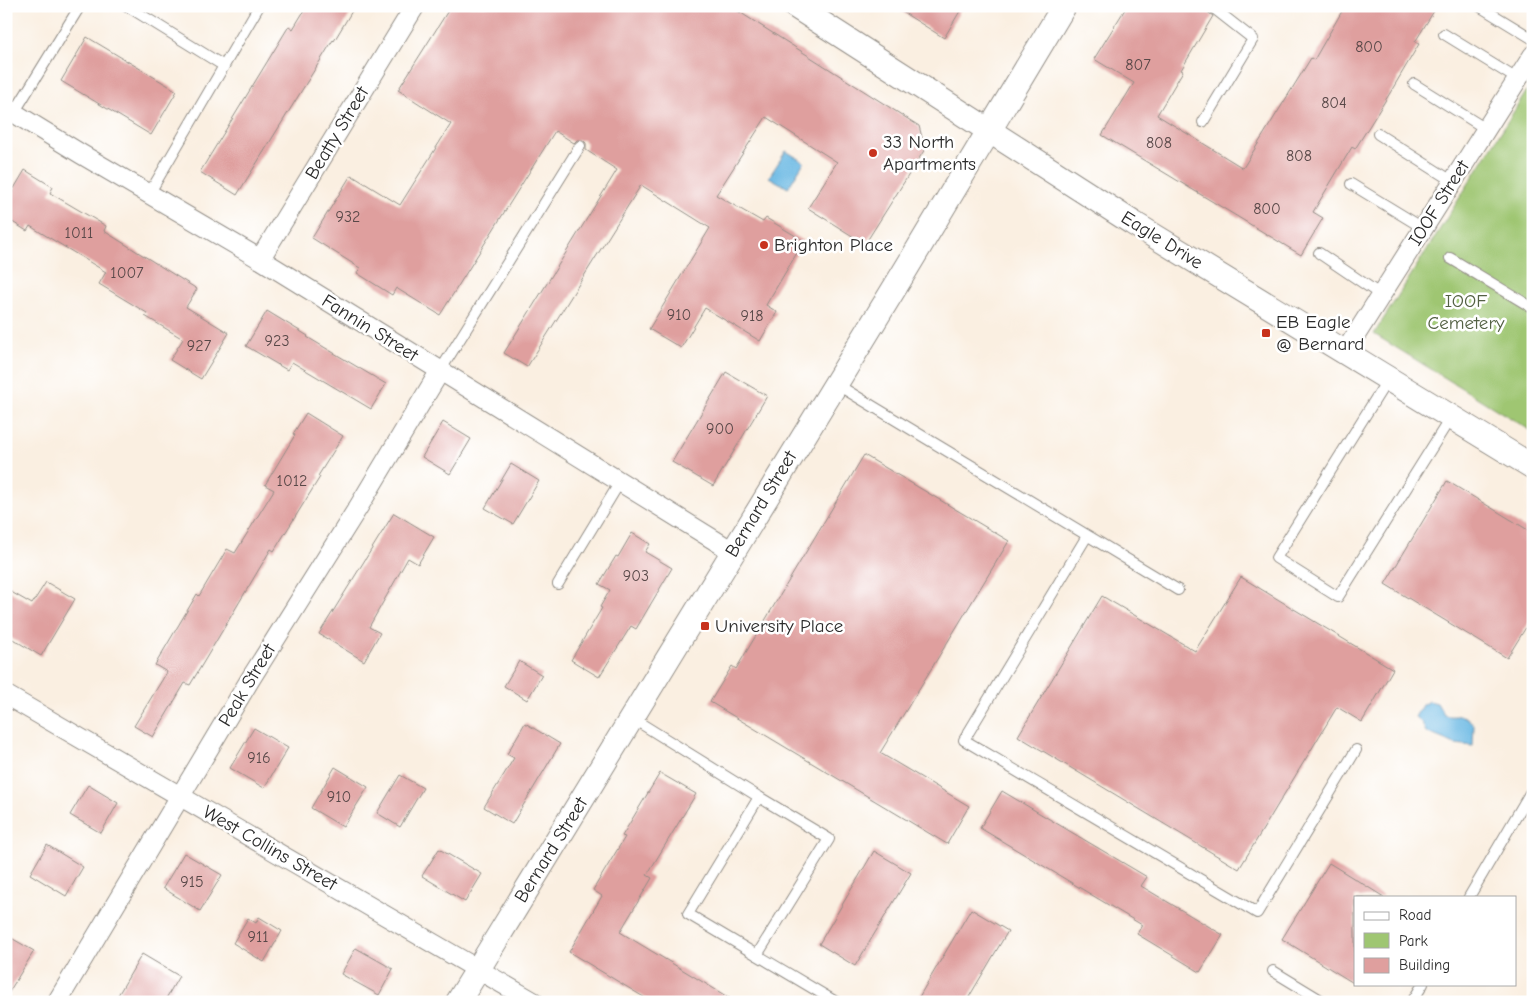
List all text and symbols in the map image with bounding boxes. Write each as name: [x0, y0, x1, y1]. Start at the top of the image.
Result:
house number: 800: [1355, 38, 1383, 56]
house number: 807: [1125, 56, 1151, 74]
street label: Beatty Street: [301, 82, 374, 183]
house number: 804: [1321, 94, 1347, 112]
place label: 33 North Apartments: [883, 131, 976, 175]
house number: 808: [1146, 134, 1172, 152]
marker: 33 North Apartments: [867, 147, 879, 159]
house number: 808: [1286, 147, 1312, 165]
street label: IOOF Street: [1404, 156, 1474, 250]
house number: 800: [1253, 200, 1281, 218]
street label: Eagle Drive: [1117, 206, 1207, 274]
house number: 932: [336, 208, 360, 226]
house number: 1011: [65, 224, 93, 242]
place label: Brighton Place: [774, 234, 893, 256]
marker: Brighton Place: [758, 239, 770, 251]
house number: 1007: [110, 264, 144, 282]
street label: Fannin Street: [318, 290, 423, 367]
park label: IOOF Cemetery: [1428, 290, 1505, 334]
house number: 910: [667, 306, 691, 324]
house number: 918: [740, 307, 764, 325]
place label: EB Eagle @ Bernard: [1276, 311, 1364, 355]
marker: EB Eagle @ Bernard: [1260, 327, 1272, 339]
house number: 923: [265, 332, 289, 350]
house number: 927: [187, 337, 212, 355]
house number: 900: [706, 420, 734, 438]
street label: Bernard Street: [721, 446, 802, 561]
house number: 1012: [277, 472, 307, 490]
house number: 903: [623, 567, 649, 585]
place label: University Place: [715, 615, 843, 637]
marker: University Place: [699, 620, 711, 632]
street label: Peak Street: [214, 639, 280, 730]
house number: 916: [247, 749, 271, 767]
house number: 910: [327, 788, 351, 806]
street label: Bernard Street: [510, 793, 592, 907]
street label: West Collins Street: [199, 801, 341, 896]
house number: 915: [180, 873, 204, 891]
legend: [1354, 896, 1516, 986]
text: Road: [1399, 906, 1431, 924]
house number: 911: [247, 928, 269, 946]
text: Park: [1399, 932, 1428, 950]
text: Building: [1399, 956, 1450, 974]

